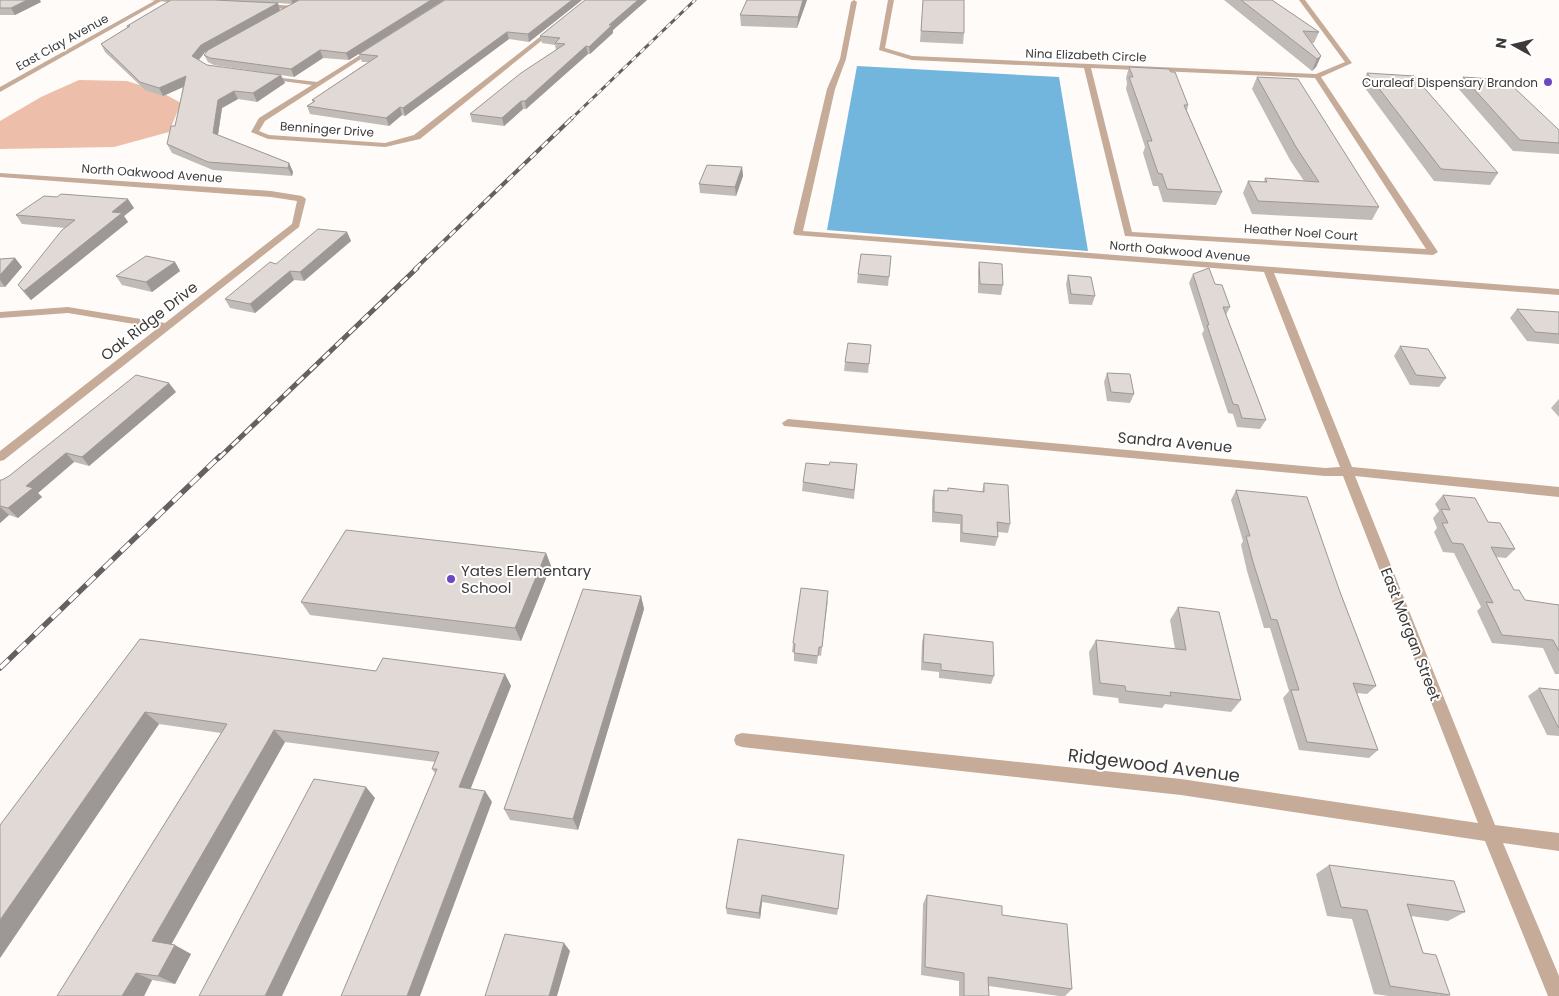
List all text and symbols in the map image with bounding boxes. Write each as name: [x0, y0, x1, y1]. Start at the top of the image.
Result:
street label: East Clay Avenue: [13, 9, 111, 75]
north arrow: [1489, 20, 1539, 70]
text: N: [1490, 37, 1512, 50]
street label: Nina Elizabeth Circle: [1025, 44, 1147, 66]
place label: Curaleaf Dispensary Brandon: [1362, 74, 1538, 91]
marker: Curaleaf Dispensary Brandon: [1542, 76, 1554, 88]
street label: Benninger Drive: [279, 117, 375, 141]
street label: North Oakwood Avenue: [81, 160, 223, 186]
street label: Heather Noel Court: [1243, 220, 1359, 244]
street label: North Oakwood Avenue: [1109, 236, 1251, 266]
street label: Oak Ridge Drive: [96, 277, 202, 365]
street label: Sandra Avenue: [1117, 427, 1233, 457]
place label: Yates Elementary School: [461, 560, 592, 598]
street label: East Morgan Street: [1376, 564, 1446, 704]
marker: Yates Elementary School: [445, 573, 457, 585]
street label: Ridgewood Avenue: [1067, 742, 1241, 788]

